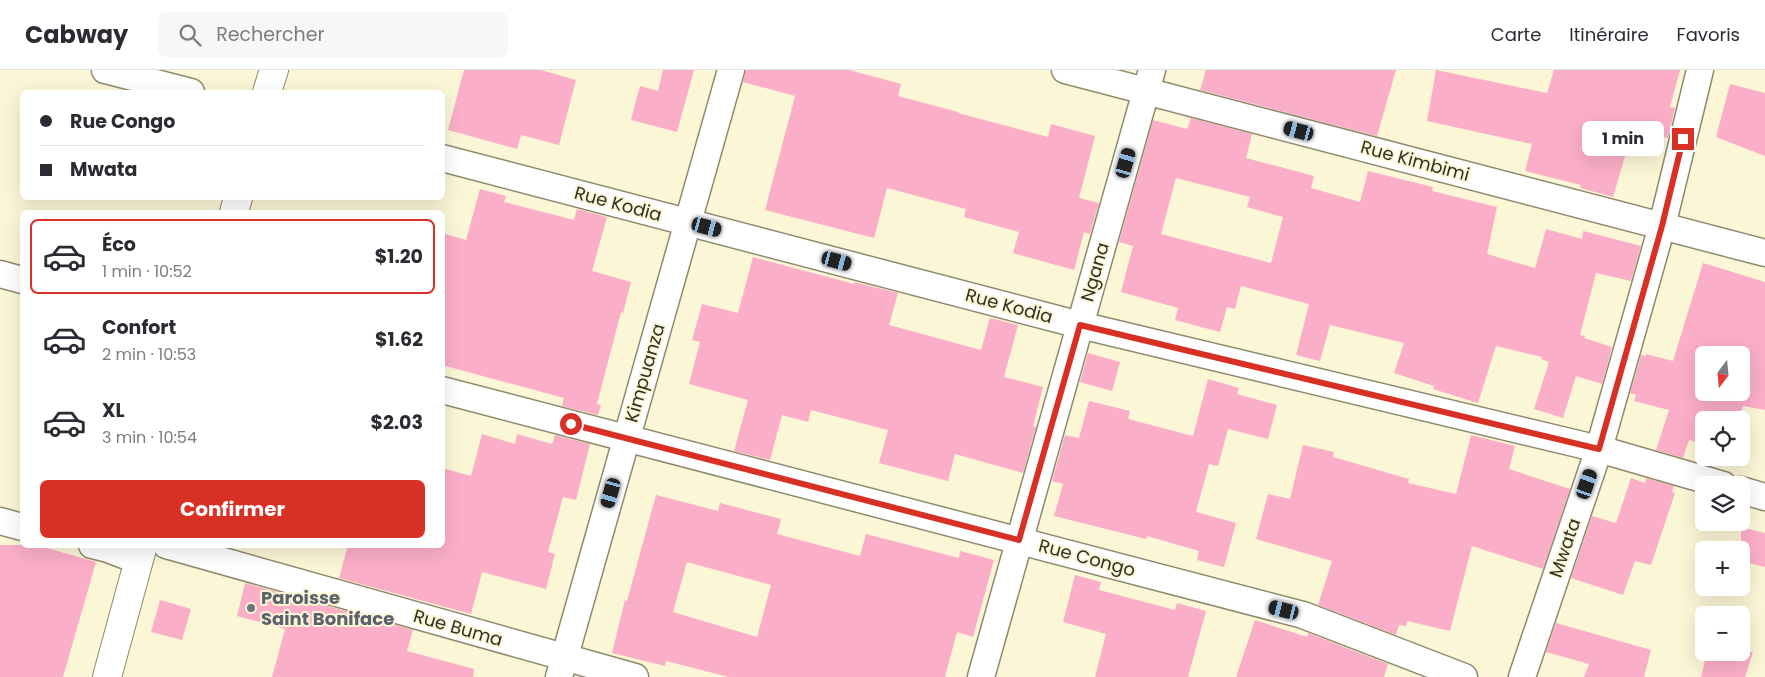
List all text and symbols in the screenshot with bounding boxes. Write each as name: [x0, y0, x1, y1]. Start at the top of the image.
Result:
search box: [158, 12, 508, 57]
text: Cabway: [25, 18, 128, 51]
icon: search: [176, 21, 204, 49]
text: Rechercher: [216, 21, 325, 48]
text: Carte: [1491, 22, 1541, 47]
text: Itinéraire: [1569, 22, 1649, 47]
text: Favoris: [1677, 22, 1740, 47]
text: Rue Congo: [70, 108, 175, 135]
car: [1282, 120, 1315, 142]
callout: 1 min: [1583, 122, 1666, 156]
text: 1 min: [1602, 127, 1644, 150]
route end: [1672, 128, 1694, 150]
street label: Rue Kimbimi: [1358, 134, 1472, 187]
car: [1114, 147, 1137, 179]
text: Mwata: [70, 156, 137, 183]
street label: Rue Kodia: [572, 180, 665, 227]
car: [690, 216, 723, 238]
text: Éco: [102, 231, 136, 258]
icon: car: [42, 234, 87, 279]
street label: Ngana: [1074, 239, 1115, 304]
text: $1.20: [375, 243, 423, 270]
car: [820, 250, 853, 272]
text: 1 min · 10:52: [102, 260, 192, 283]
street label: Rue Kodia: [963, 282, 1056, 329]
text: Confort: [102, 314, 176, 341]
icon: car: [42, 317, 87, 362]
street label: Kimpuanza: [619, 321, 671, 425]
text: $1.62: [375, 326, 423, 353]
text: 2 min · 10:53: [102, 343, 196, 366]
north arrow: [1695, 346, 1750, 401]
map controls: [1695, 346, 1750, 661]
text: XL: [102, 397, 125, 424]
icon: car: [42, 400, 87, 445]
text: $2.03: [370, 409, 423, 436]
button: locate: [1695, 411, 1750, 466]
route start: [560, 413, 582, 435]
text: 3 min · 10:54: [102, 426, 197, 449]
car: [1575, 467, 1598, 501]
button: layers: [1695, 476, 1750, 531]
car: [599, 477, 622, 509]
button: Confirmer: [40, 480, 425, 538]
street label: Mwata: [1543, 515, 1586, 581]
street label: Rue Congo: [1036, 533, 1138, 582]
button: +: [1695, 541, 1750, 596]
place label: Paroisse Saint Boniface: [261, 585, 394, 631]
car: [1267, 599, 1300, 621]
marker: Paroisse Saint Boniface: [245, 602, 257, 614]
street label: Rue Buma: [411, 603, 506, 652]
button: −: [1695, 606, 1750, 661]

